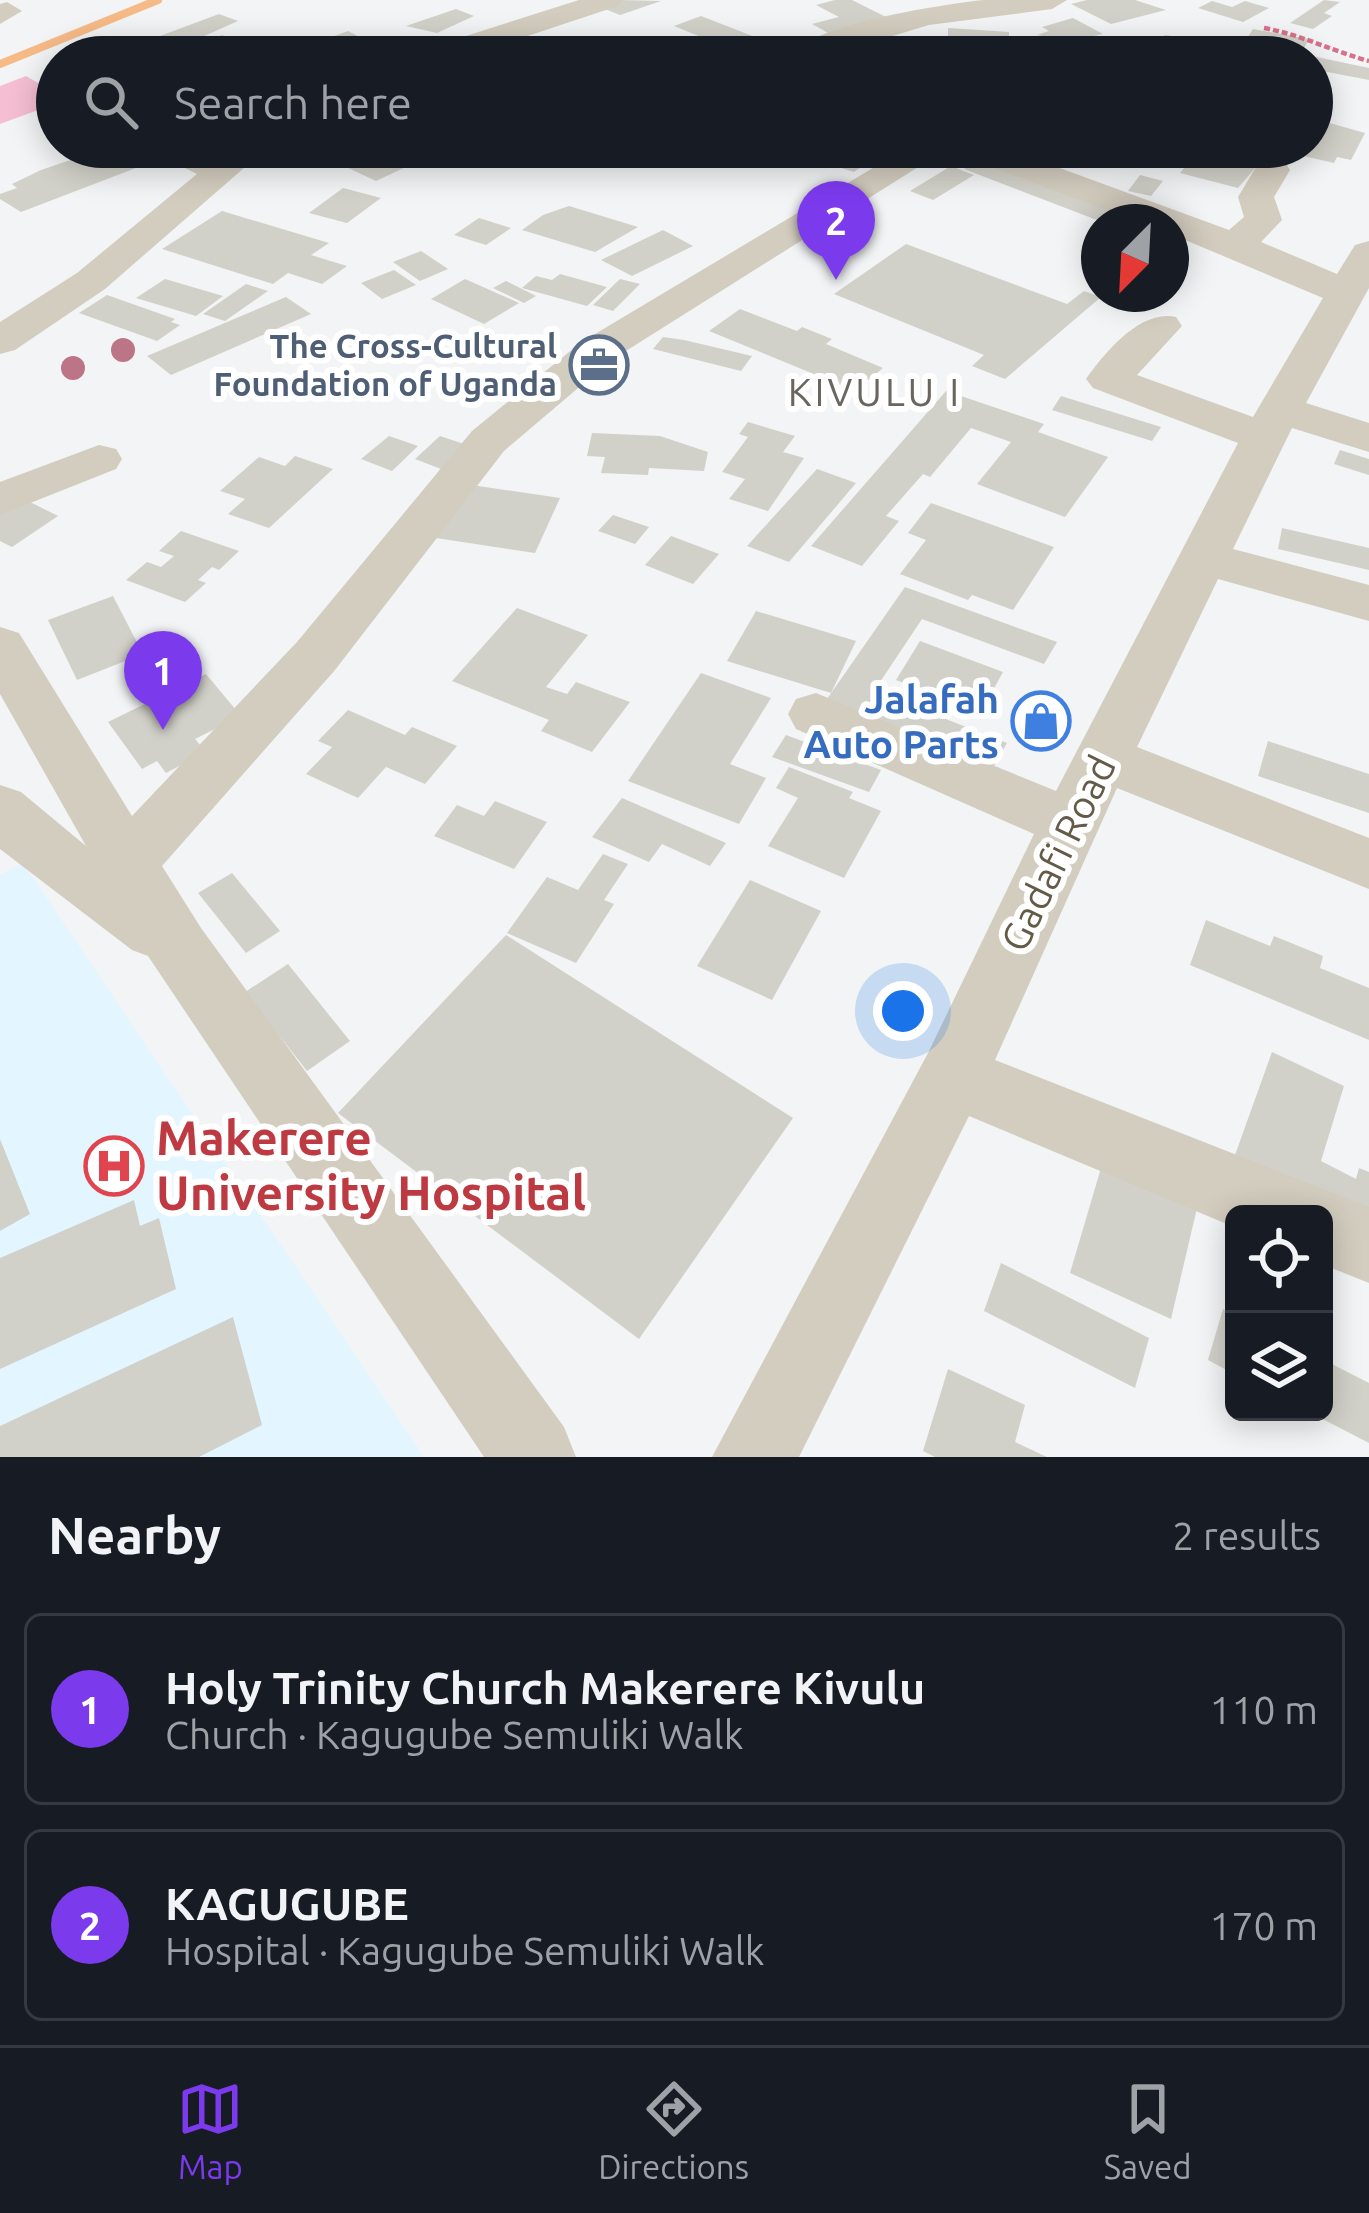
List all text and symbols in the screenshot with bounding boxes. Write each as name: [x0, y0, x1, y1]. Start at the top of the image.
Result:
search box: [36, 36, 1333, 168]
icon: search: [78, 69, 144, 135]
text: Search here: [174, 77, 412, 128]
pin: 2: [797, 181, 875, 280]
north arrow: [1081, 204, 1189, 312]
place label: The Cross-Cultural Foundation of Uganda: [213, 327, 557, 402]
office icon: The Cross-Cultural Foundation of Uganda: [568, 334, 630, 396]
district label: KIVULU I: [788, 370, 962, 413]
pin: 1: [124, 631, 202, 730]
place label: Jalafah Auto Parts: [803, 677, 999, 765]
shop icon: Jalafah Auto Parts: [1010, 690, 1072, 752]
street label: Gadafi Road: [992, 748, 1123, 957]
your location: [873, 981, 933, 1041]
place label: Makerere University Hospital: [156, 1110, 586, 1219]
hospital icon: Makerere University Hospital: [83, 1135, 145, 1197]
map controls: [1225, 1205, 1333, 1421]
button: locate: [1225, 1205, 1333, 1313]
button: layers: [1225, 1313, 1333, 1421]
text: Nearby: [48, 1506, 221, 1564]
text: 2 results: [1172, 1514, 1321, 1557]
text: Holy Trinity Church Makerere Kivulu: [165, 1662, 925, 1713]
text: 1: [79, 1688, 101, 1731]
text: 110 m: [1209, 1688, 1318, 1731]
text: Church · Kagugube Semuliki Walk: [165, 1713, 743, 1756]
text: KAGUGUBE: [165, 1878, 409, 1929]
text: 2: [79, 1904, 101, 1947]
text: 170 m: [1209, 1904, 1318, 1947]
text: Hospital · Kagugube Semuliki Walk: [165, 1929, 765, 1972]
tab: Map: [177, 2076, 243, 2185]
tab: Directions: [598, 2076, 749, 2185]
tab: Saved: [1104, 2076, 1192, 2185]

